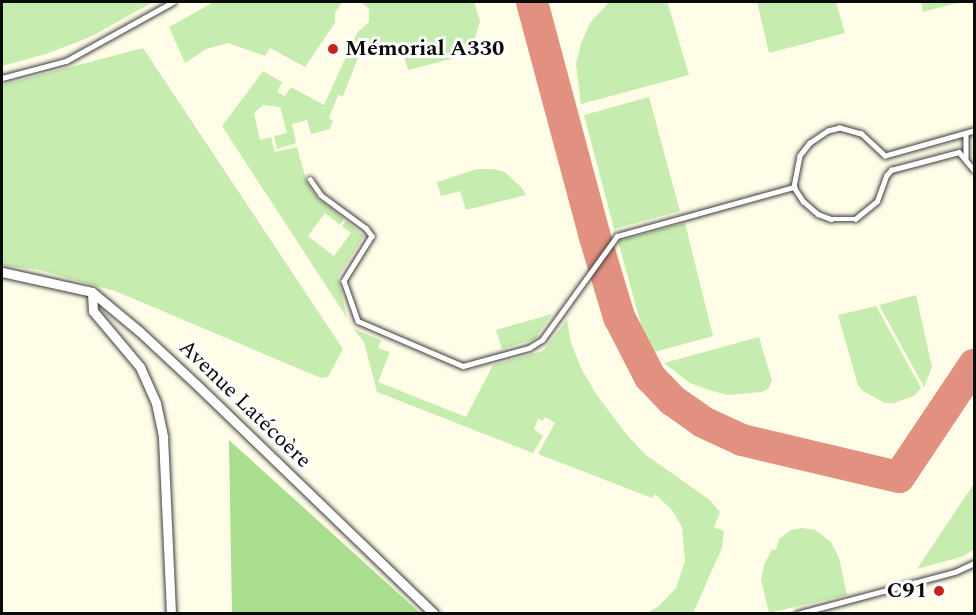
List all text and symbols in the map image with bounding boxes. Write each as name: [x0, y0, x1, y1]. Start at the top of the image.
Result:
place label: Mémorial A330: [345, 36, 504, 62]
marker: Mémorial A330: [326, 42, 340, 56]
street label: Avenue Latécoère: [173, 334, 317, 474]
place label: C91: [887, 578, 927, 604]
marker: C91: [932, 584, 946, 598]

